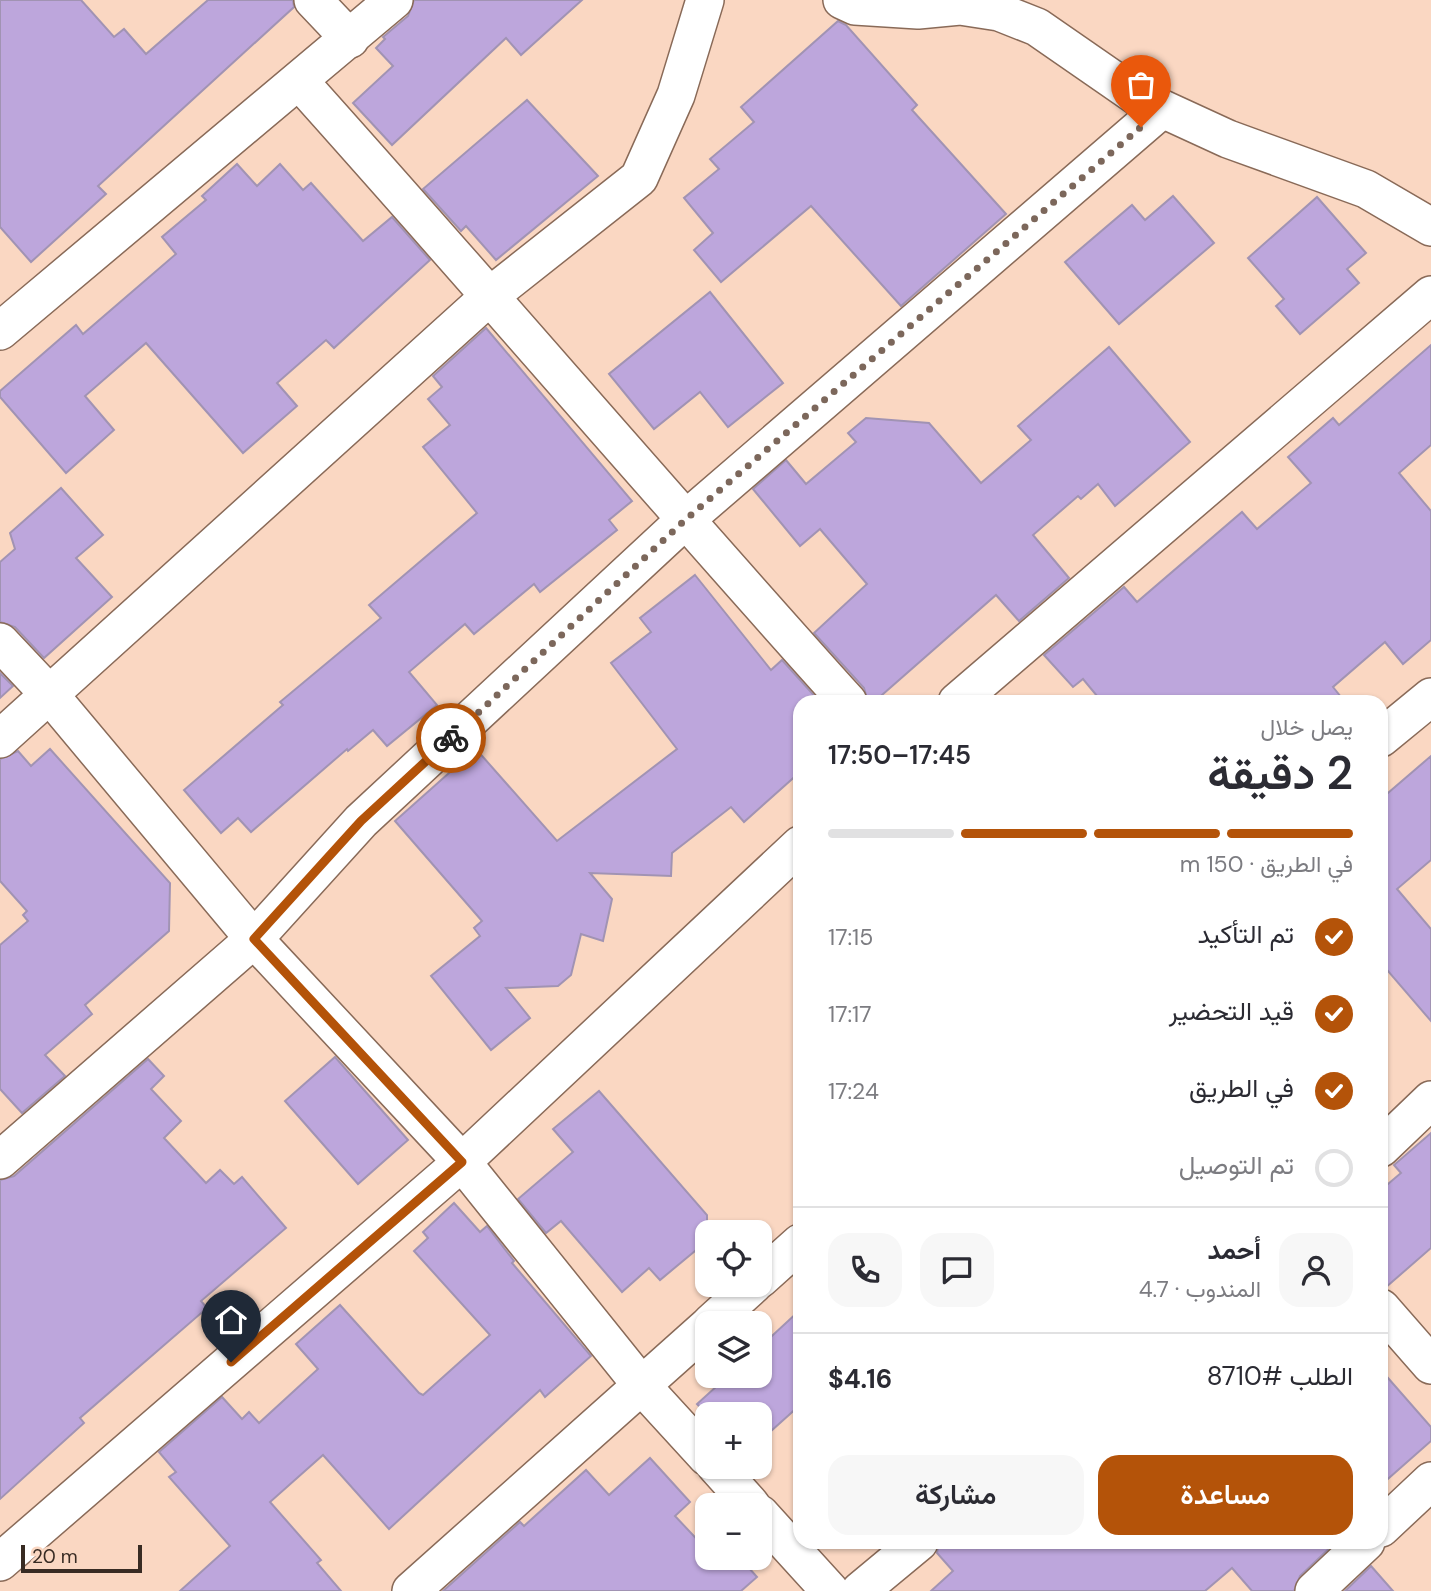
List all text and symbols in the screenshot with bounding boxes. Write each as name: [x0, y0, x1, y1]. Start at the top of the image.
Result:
pin: [1111, 55, 1171, 127]
icon: bag: [1122, 66, 1160, 104]
courier: [416, 703, 486, 773]
text: يصل خلال: [1261, 712, 1353, 742]
icon: bike: [432, 719, 470, 757]
text: 17:45–17:50: [828, 738, 971, 772]
text: 2 دقيقة: [1207, 743, 1353, 803]
text: في الطريق · 150 m: [1180, 849, 1353, 879]
text: تم التأكيد: [1198, 917, 1294, 951]
icon: check: [1315, 918, 1353, 956]
text: 17:15: [828, 922, 873, 952]
text: قيد التحضير: [1169, 994, 1294, 1028]
icon: check: [1315, 995, 1353, 1033]
text: 17:17: [828, 999, 872, 1029]
text: في الطريق: [1189, 1071, 1294, 1105]
icon: check: [1315, 1072, 1353, 1110]
text: 17:24: [828, 1076, 879, 1106]
text: تم التوصيل: [1179, 1148, 1294, 1182]
map controls: [695, 1220, 772, 1570]
button: locate: [695, 1220, 772, 1297]
button: phone: [828, 1233, 902, 1307]
button: chat: [920, 1233, 994, 1307]
text: أحمد: [1208, 1233, 1261, 1267]
button: person: [1279, 1233, 1353, 1307]
text: المندوب · 4.7: [1139, 1274, 1261, 1304]
pin: [201, 1290, 261, 1362]
icon: home: [212, 1301, 250, 1339]
button: layers: [695, 1311, 772, 1388]
text: الطلب #8710: [1207, 1359, 1353, 1393]
text: $4.16: [828, 1362, 892, 1396]
button: +: [695, 1402, 772, 1479]
button: مشاركة: [828, 1455, 1084, 1535]
button: مساعدة: [1098, 1455, 1353, 1535]
button: −: [695, 1493, 772, 1570]
scale bar: [21, 1542, 142, 1574]
text: 20 m: [32, 1544, 78, 1569]

